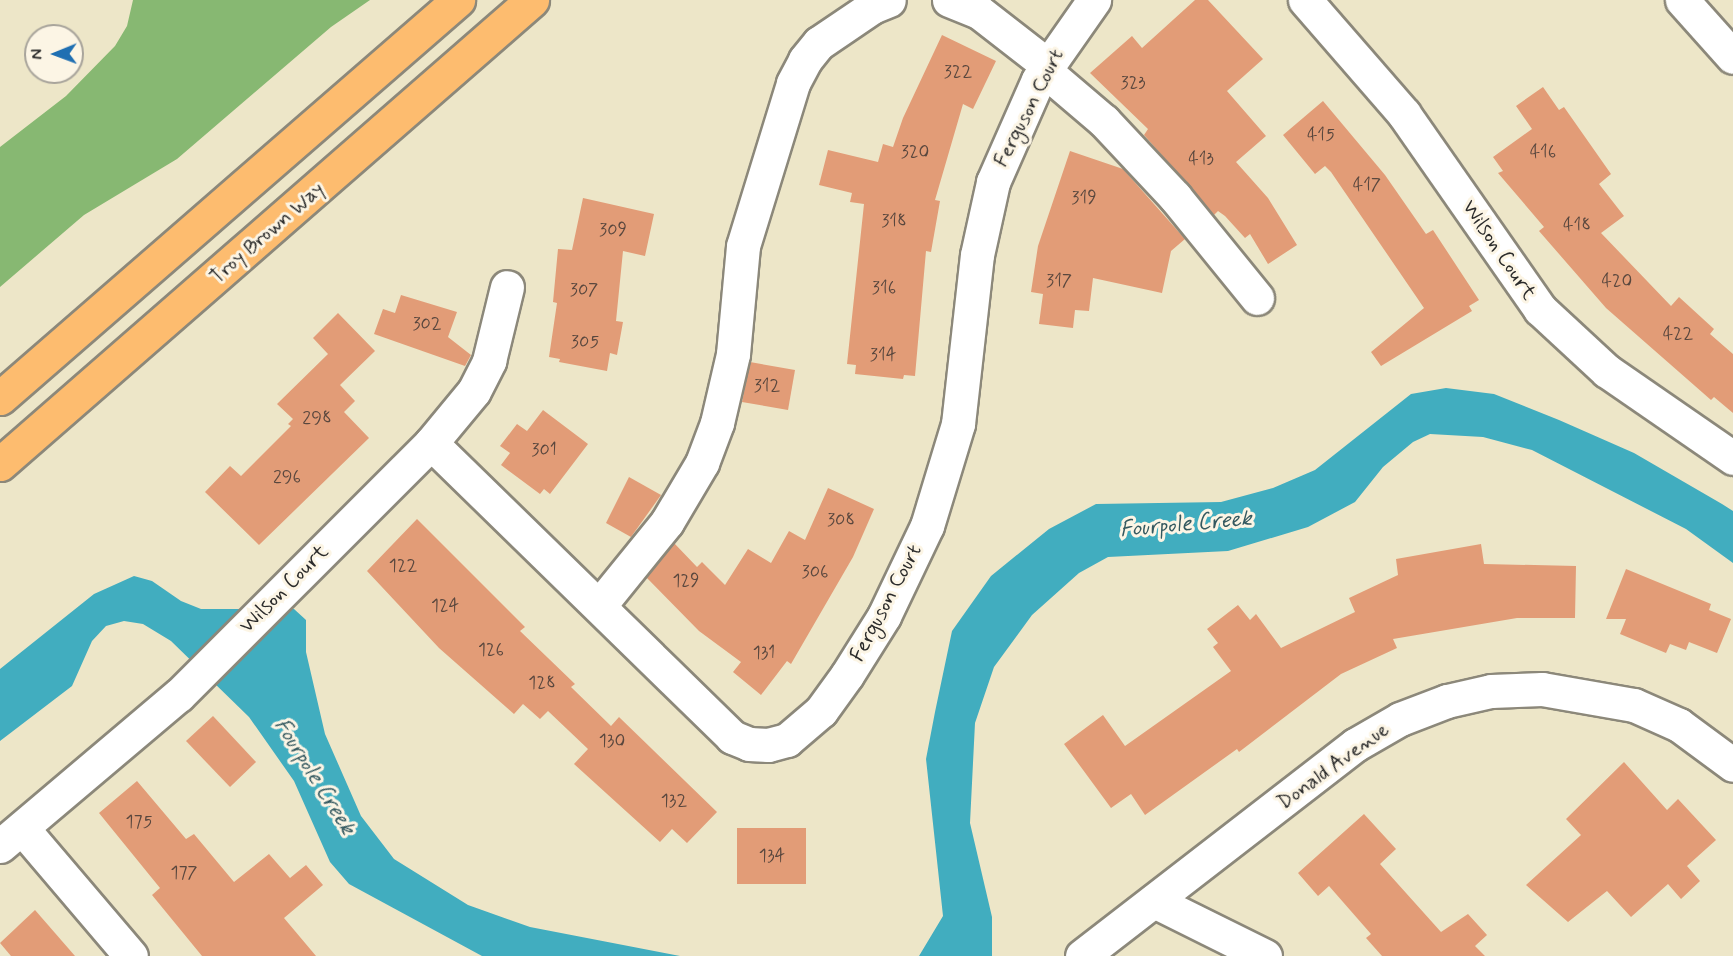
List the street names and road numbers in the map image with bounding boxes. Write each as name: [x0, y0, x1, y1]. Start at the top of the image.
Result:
street label: Ferguson Court: [988, 43, 1070, 173]
street label: Troy Brown Way: [203, 175, 331, 291]
street label: Wilson Court: [1457, 196, 1541, 304]
street label: Ferguson Court: [844, 538, 928, 668]
street label: Wilson Court: [235, 540, 333, 638]
street label: Donald Avenue: [1273, 718, 1393, 814]

